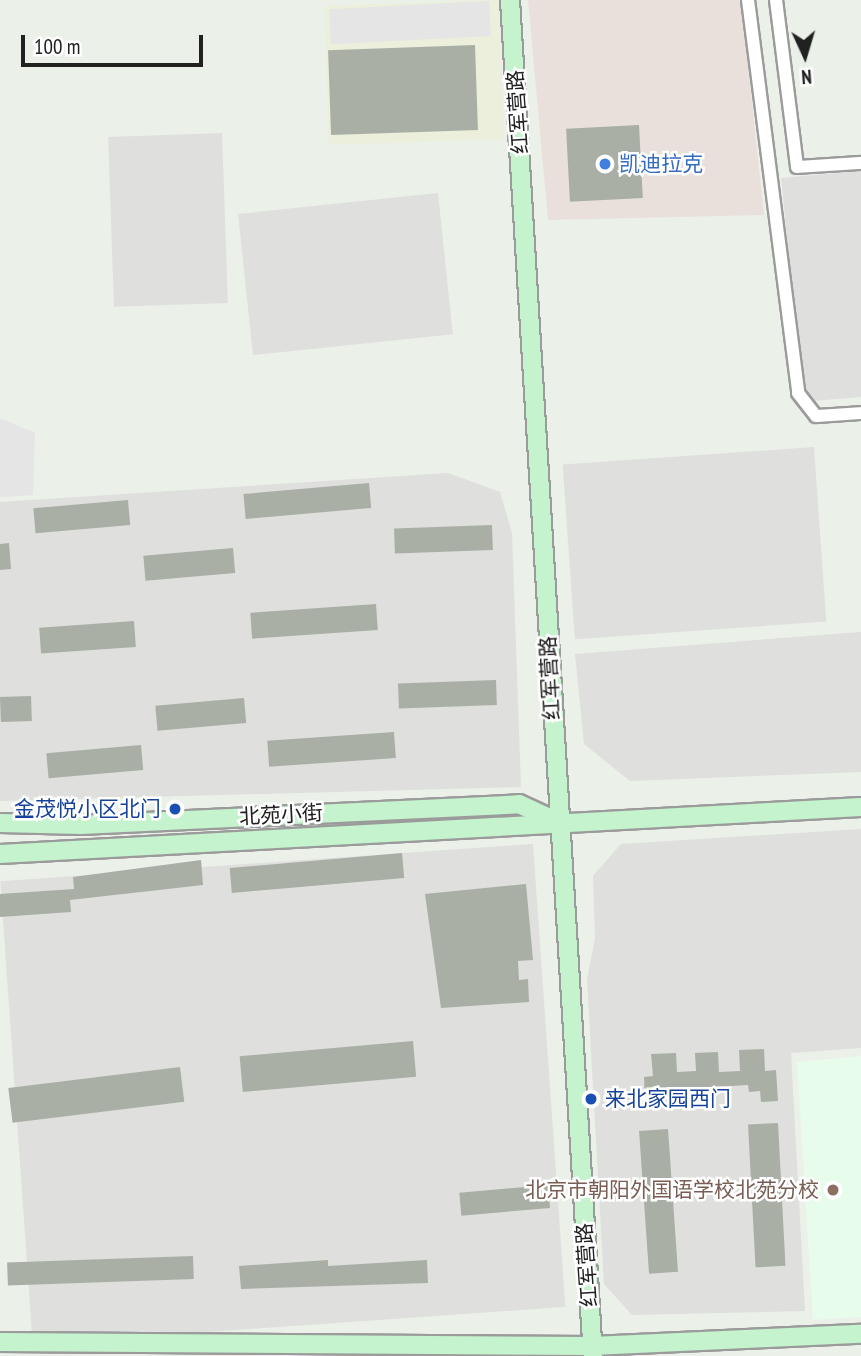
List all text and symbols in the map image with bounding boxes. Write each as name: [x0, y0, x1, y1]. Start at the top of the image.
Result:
scale bar: [24, 21, 206, 65]
north arrow: [770, 21, 840, 91]
text: 100 m: [34, 33, 80, 60]
text: N: [801, 65, 812, 89]
street label: 红军营路: [503, 69, 533, 155]
place label: 凯迪拉克: [619, 151, 703, 177]
marker: 凯迪拉克: [597, 156, 613, 172]
street label: 红军营路: [535, 635, 565, 721]
place label: 金茂悦小区北门: [14, 796, 161, 822]
street label: 北苑小街: [238, 800, 324, 830]
marker: 金茂悦小区北门: [167, 801, 183, 817]
place label: 来北家园西门: [605, 1086, 731, 1112]
marker: 来北家园西门: [583, 1091, 599, 1107]
place label: 北京市朝阳外国语学校北苑分校: [525, 1177, 819, 1203]
marker: 北京市朝阳外国语学校北苑分校: [825, 1182, 841, 1198]
street label: 红军营路: [572, 1222, 602, 1308]

